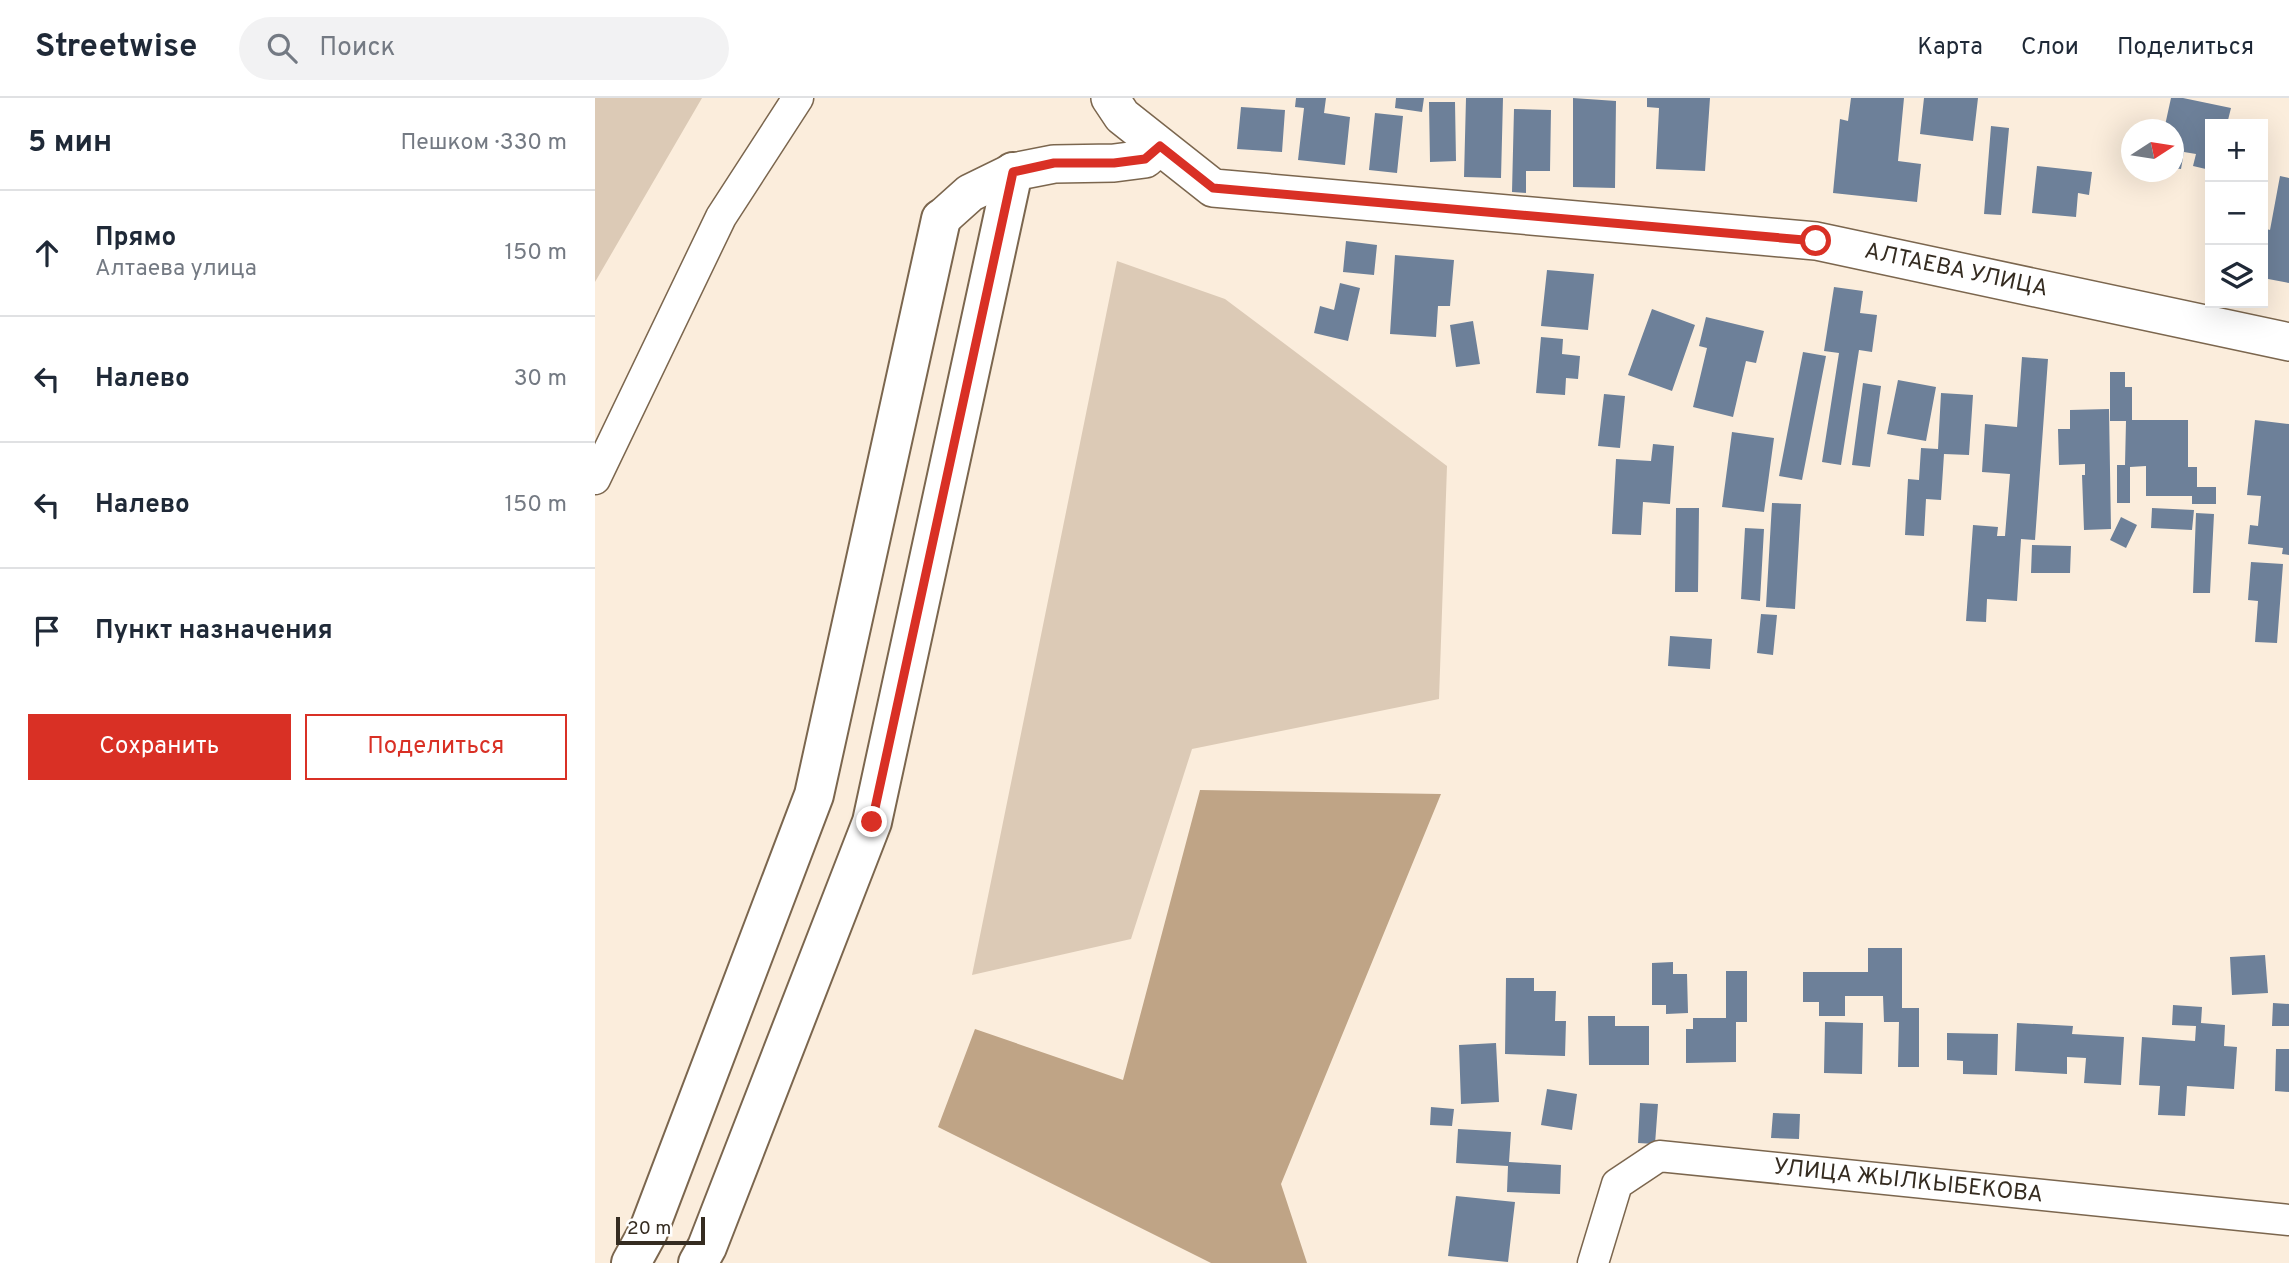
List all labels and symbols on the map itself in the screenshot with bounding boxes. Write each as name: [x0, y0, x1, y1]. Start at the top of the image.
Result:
north arrow: [2121, 119, 2184, 182]
route start: [1800, 225, 1831, 256]
street label: АЛТАЕВА УЛИЦА: [1862, 237, 2050, 305]
route end: [856, 806, 887, 837]
street label: УЛИЦА ЖЫЛКЫБЕКОВА: [1772, 1153, 2044, 1211]
scale bar: [616, 1214, 705, 1246]

